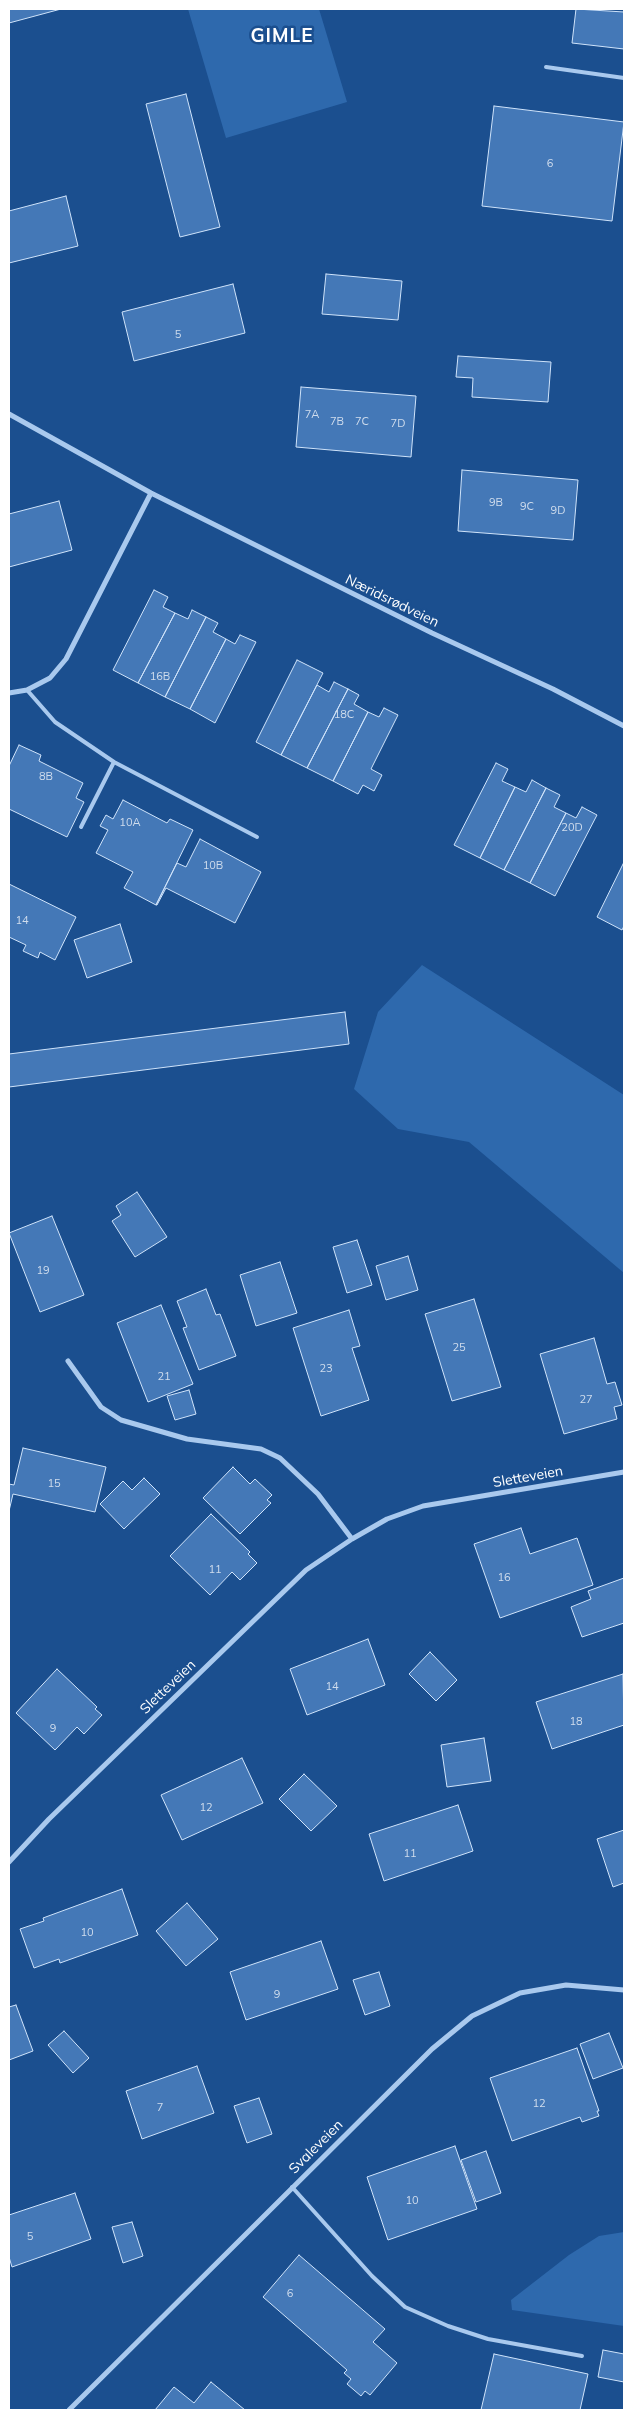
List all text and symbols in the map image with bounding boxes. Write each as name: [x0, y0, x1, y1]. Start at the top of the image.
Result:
district label: GIMLE: [250, 25, 314, 47]
house number: 6: [547, 157, 553, 171]
house number: 5: [175, 328, 181, 342]
house number: 7A: [305, 408, 319, 422]
house number: 7B: [330, 415, 344, 429]
house number: 7C: [355, 415, 369, 429]
house number: 7D: [391, 417, 405, 431]
house number: 9B: [489, 496, 503, 510]
house number: 9C: [520, 500, 534, 514]
house number: 9D: [551, 504, 565, 518]
street label: Næridsrødveien: [342, 571, 442, 631]
house number: 16B: [150, 670, 170, 684]
house number: 18C: [334, 708, 354, 722]
house number: 8B: [39, 770, 53, 784]
house number: 10A: [119, 816, 141, 830]
house number: 20D: [561, 821, 583, 835]
house number: 10B: [203, 859, 223, 873]
house number: 14: [15, 914, 29, 928]
house number: 19: [36, 1264, 50, 1278]
house number: 25: [452, 1341, 466, 1355]
house number: 23: [319, 1362, 333, 1376]
house number: 21: [157, 1370, 171, 1384]
house number: 27: [579, 1393, 593, 1407]
street label: Sletteveien: [492, 1463, 564, 1491]
house number: 15: [47, 1477, 61, 1491]
house number: 11: [208, 1563, 222, 1577]
house number: 16: [497, 1571, 511, 1585]
street label: Sletteveien: [137, 1656, 199, 1718]
house number: 14: [325, 1680, 339, 1694]
house number: 18: [569, 1715, 583, 1729]
house number: 9: [50, 1722, 56, 1736]
house number: 12: [199, 1801, 213, 1815]
house number: 11: [403, 1847, 417, 1861]
house number: 10: [80, 1926, 94, 1940]
house number: 9: [274, 1988, 280, 2002]
house number: 12: [532, 2097, 546, 2111]
house number: 7: [157, 2101, 163, 2115]
street label: Svaleveien: [286, 2117, 346, 2177]
house number: 10: [405, 2194, 419, 2208]
house number: 5: [27, 2230, 33, 2244]
house number: 6: [287, 2287, 293, 2301]

